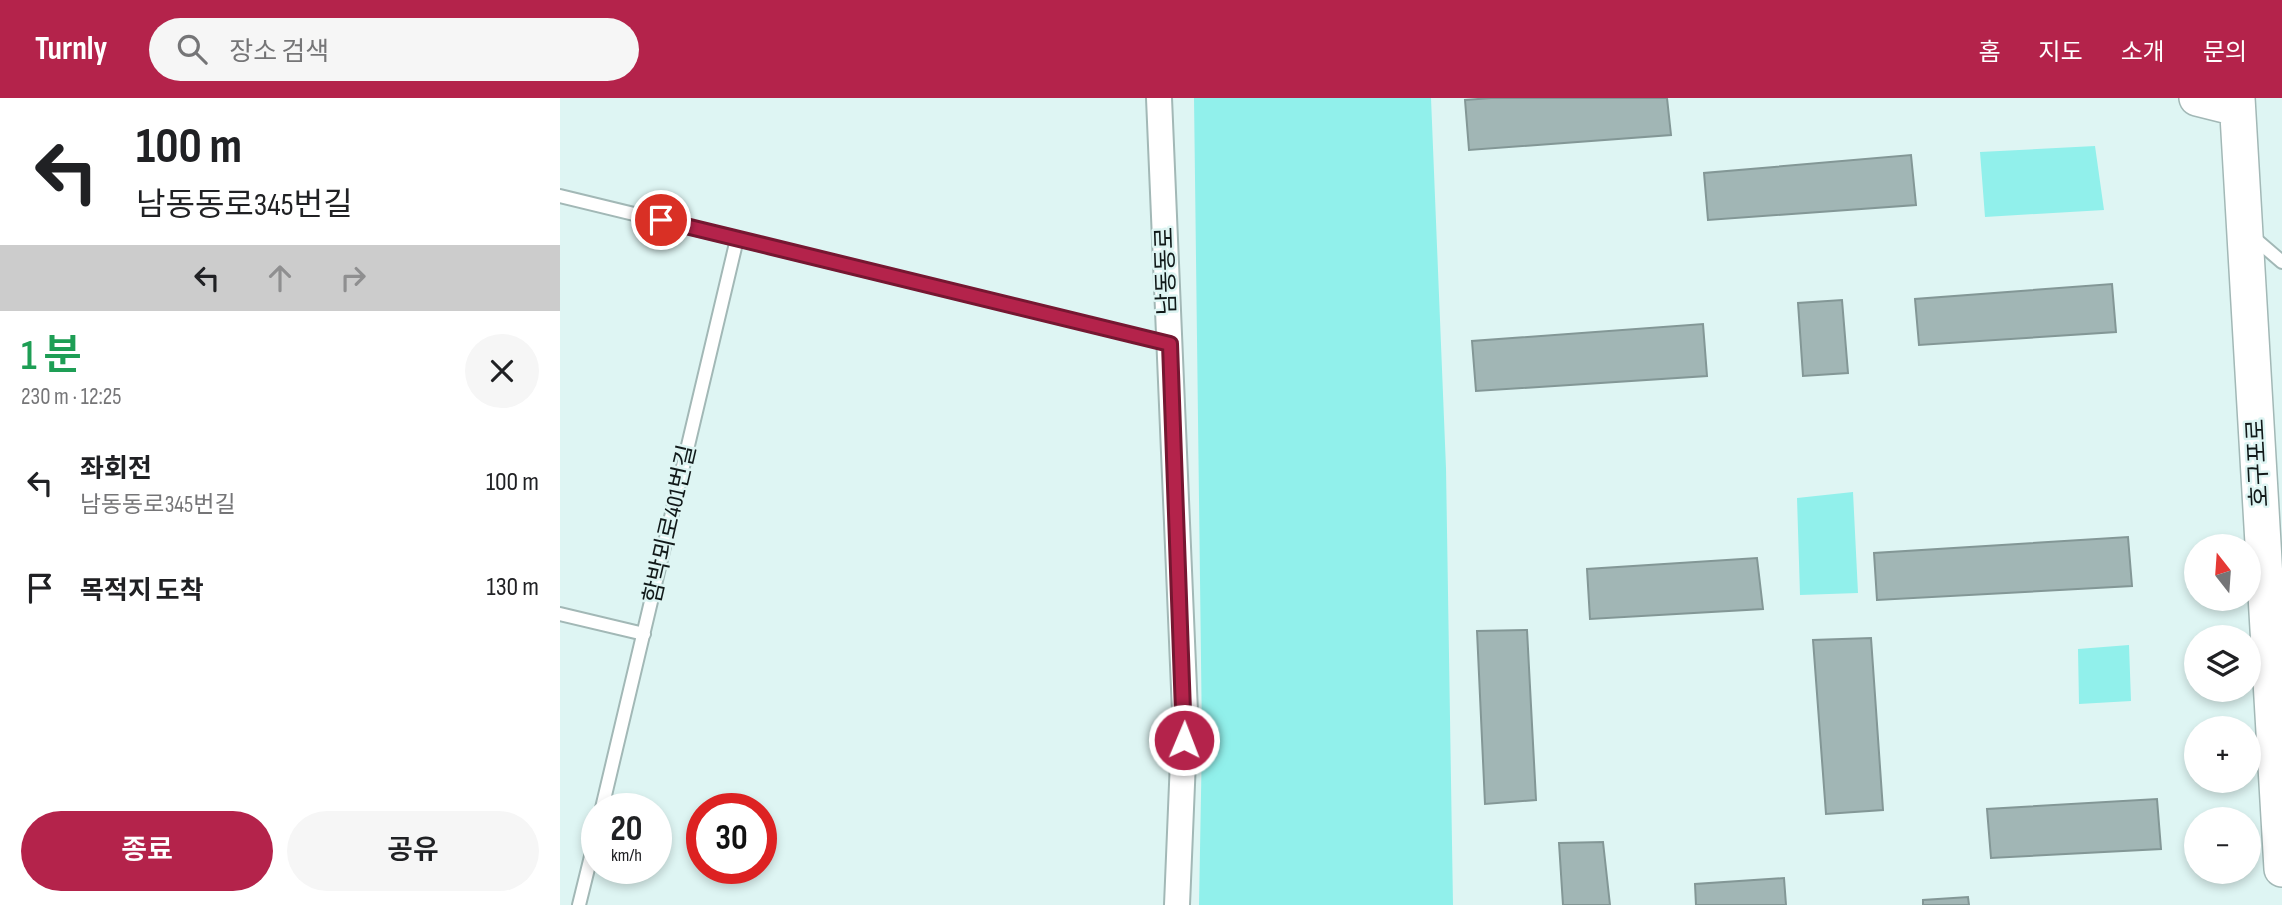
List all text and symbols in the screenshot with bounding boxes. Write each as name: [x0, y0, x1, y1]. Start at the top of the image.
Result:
search box: [149, 18, 639, 81]
text: Turnly: [35, 29, 107, 69]
icon: search: [173, 30, 211, 68]
text: 장소 검색: [229, 37, 329, 68]
text: 홈: [1978, 38, 2000, 67]
text: 지도: [2038, 38, 2083, 67]
text: 소개: [2121, 38, 2165, 67]
text: 문의: [2203, 38, 2247, 67]
text: 100 m: [136, 118, 242, 177]
icon: left: [21, 126, 112, 217]
text: 남동동로345번길: [136, 186, 352, 225]
pin: [631, 190, 691, 250]
icon: arrive: [642, 201, 680, 239]
street label: 남동동로: [1150, 226, 1182, 316]
icon: left: [188, 259, 226, 297]
icon: ahead: [261, 259, 299, 297]
icon: right: [334, 259, 372, 297]
text: 1 분: [21, 331, 82, 382]
button: close: [465, 334, 539, 408]
text: 230 m · 12:25: [21, 383, 122, 411]
street label: 호구포로: [2241, 418, 2275, 508]
street label: 함박뫼로401번길: [638, 442, 702, 606]
text: 좌회전: [80, 454, 152, 485]
icon: left: [21, 464, 59, 502]
text: 100 m: [486, 467, 539, 498]
text: 남동동로345번길: [80, 491, 236, 519]
north arrow: [2184, 534, 2261, 611]
map controls: [2184, 534, 2261, 884]
icon: arrive: [21, 569, 59, 607]
text: 130 m: [487, 572, 539, 603]
text: 목적지 도착: [80, 576, 204, 607]
button: layers: [2184, 625, 2261, 702]
position arrow: [1147, 703, 1221, 777]
button: +: [2184, 716, 2261, 793]
speed limit sign: 30: [686, 793, 777, 884]
button: −: [2184, 807, 2261, 884]
text: 20: [611, 808, 643, 851]
button: 종료: [21, 811, 273, 891]
button: 공유: [287, 811, 539, 891]
text: km/h: [611, 845, 642, 866]

